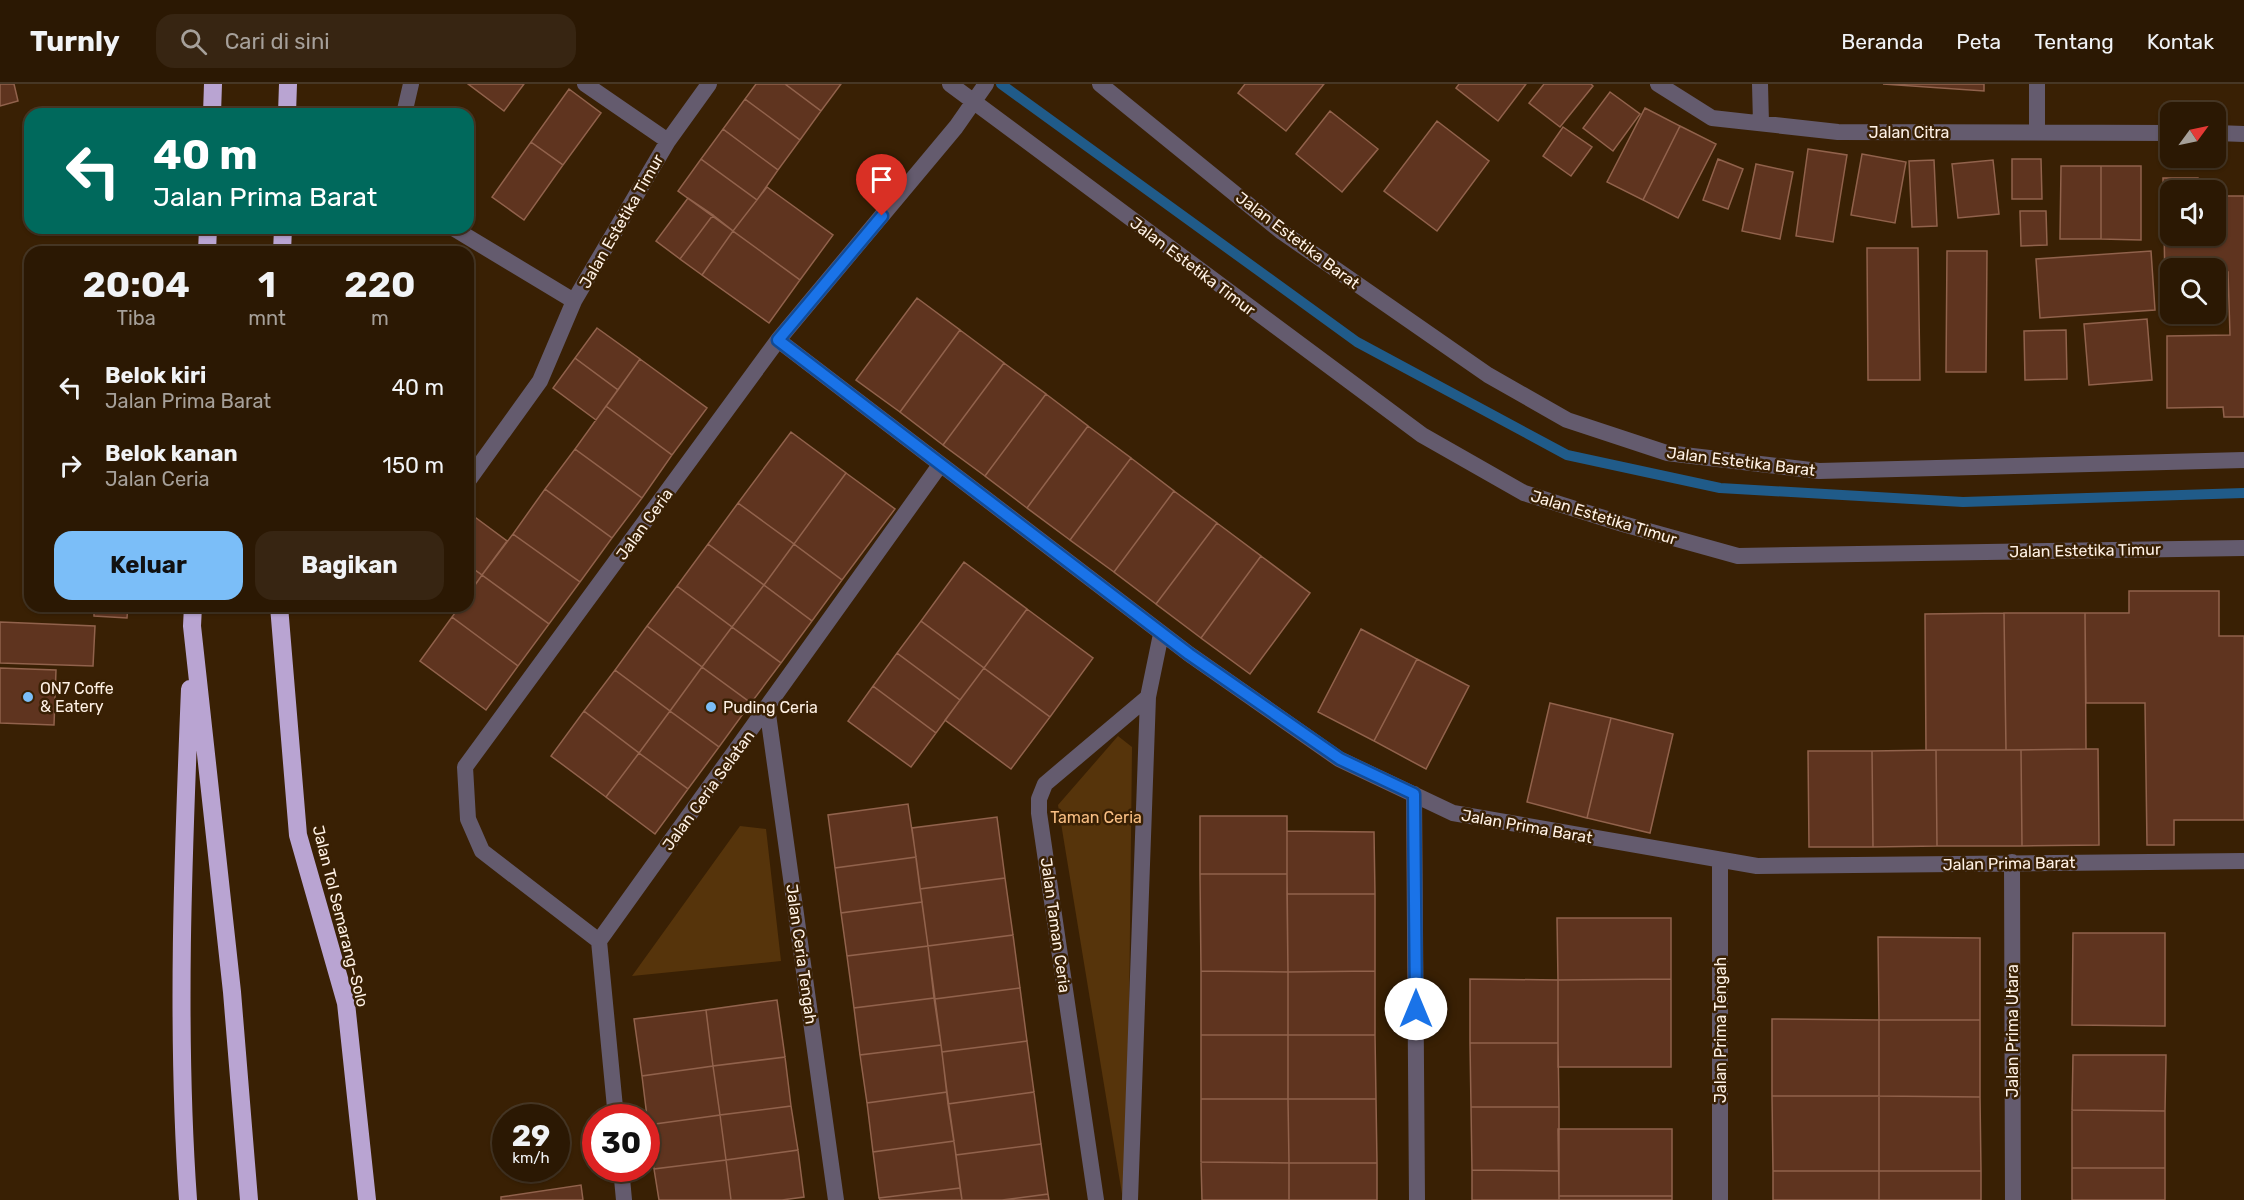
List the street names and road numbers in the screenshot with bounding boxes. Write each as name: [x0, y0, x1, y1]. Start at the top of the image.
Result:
street label: Jalan Citra: [1869, 123, 1949, 142]
street label: Jalan Estetika Timur: [575, 151, 668, 292]
street label: Jalan Estetika Barat: [1232, 188, 1363, 293]
street label: Jalan Estetika Timur: [1126, 213, 1259, 320]
street label: Jalan Estetika Barat: [1665, 443, 1816, 480]
street label: Jalan Ceria: [612, 485, 677, 564]
street label: Jalan Estetika Timur: [1528, 486, 1679, 549]
street label: Jalan Estetika Timur: [2009, 540, 2161, 561]
street label: Jalan Ceria Selatan: [658, 726, 758, 854]
street label: Jalan Prima Barat: [1460, 806, 1594, 847]
street label: Jalan Tol Semarang–Solo: [309, 823, 372, 1009]
street label: Jalan Prima Barat: [1942, 853, 2076, 874]
street label: Jalan Taman Ceria: [1037, 856, 1074, 994]
street label: Jalan Ceria Tengah: [782, 883, 821, 1026]
street label: Jalan Prima Tengah: [1711, 957, 1730, 1103]
street label: Jalan Prima Utara: [2003, 964, 2022, 1098]

